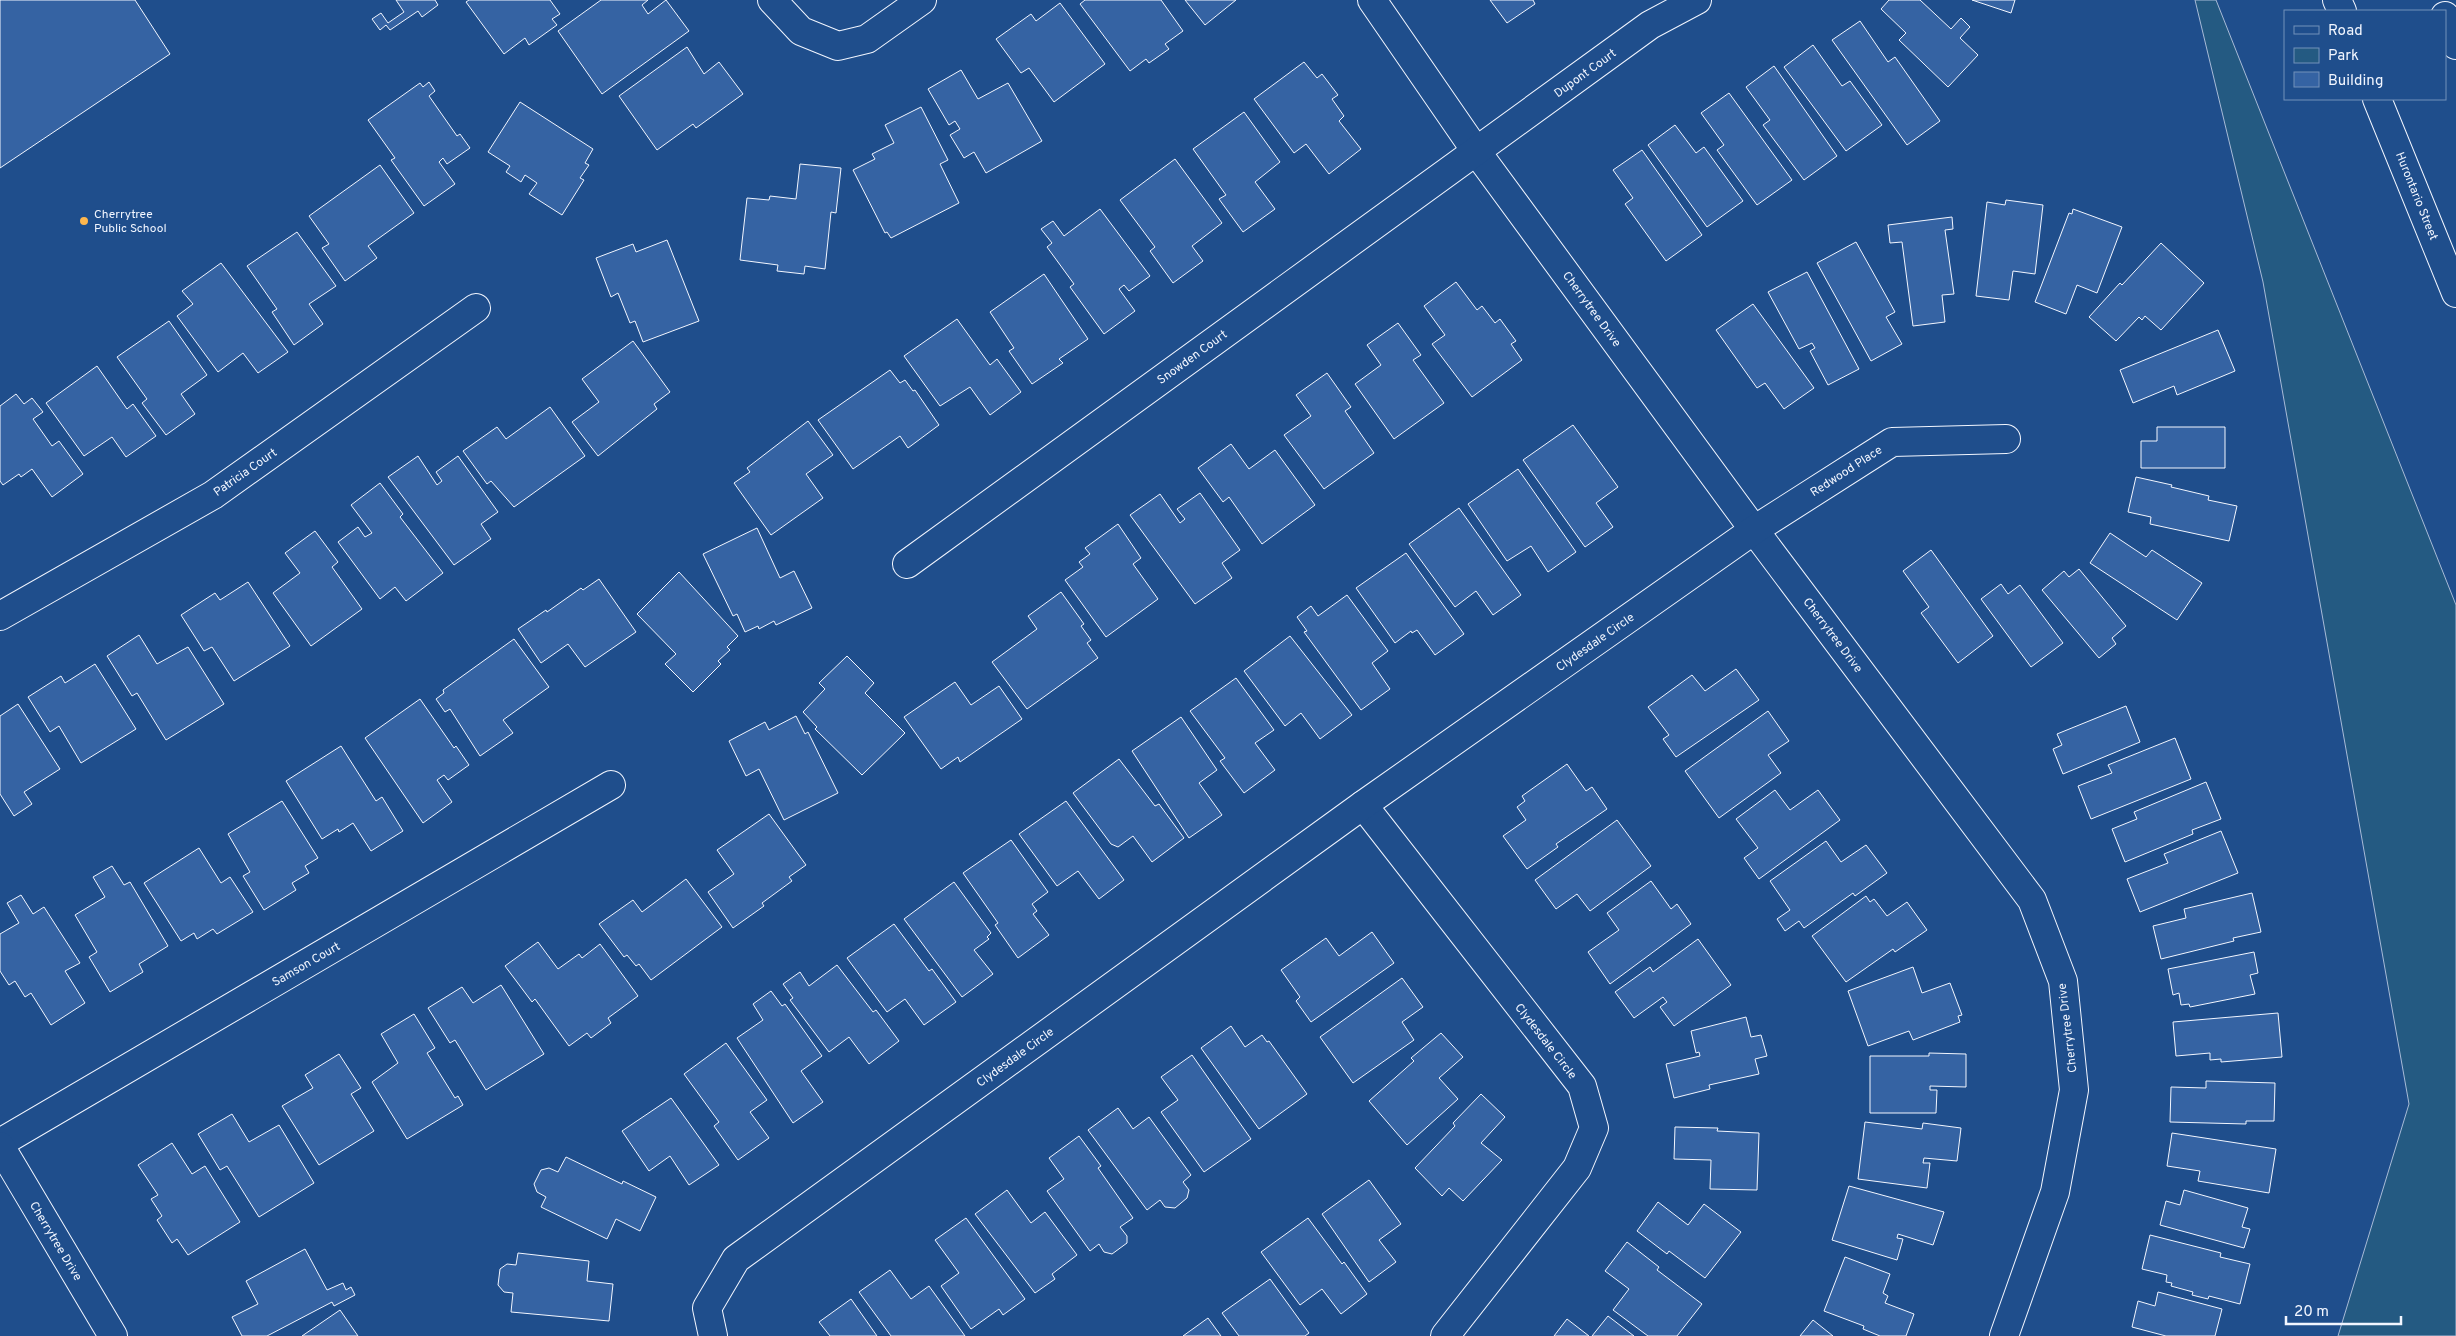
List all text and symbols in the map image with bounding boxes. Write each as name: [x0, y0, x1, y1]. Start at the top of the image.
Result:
legend: [2284, 10, 2446, 100]
text: Road: [2328, 22, 2363, 41]
street label: Dupont Court: [1551, 46, 1620, 102]
text: Park: [2328, 47, 2359, 66]
text: Building: [2328, 72, 2383, 91]
street label: Hurontario Street: [2391, 150, 2441, 243]
place label: Cherrytree Public School: [94, 207, 167, 237]
marker: Cherrytree Public School: [78, 215, 90, 227]
street label: Cherrytree Drive: [1558, 269, 1624, 351]
street label: Snowden Court: [1154, 327, 1231, 389]
street label: Redwood Place: [1808, 443, 1886, 501]
street label: Patricia Court: [211, 445, 281, 501]
street label: Cherrytree Drive: [1799, 595, 1866, 676]
street label: Clydesdale Circle: [1553, 610, 1638, 676]
street label: Samson Court: [269, 939, 344, 991]
street label: Cherrytree Drive: [2055, 982, 2081, 1073]
street label: Clydesdale Circle: [1511, 1000, 1580, 1083]
street label: Clydesdale Circle: [974, 1024, 1058, 1091]
street label: Cherrytree Drive: [25, 1199, 85, 1284]
scale bar: [2286, 1294, 2401, 1326]
text: 20 m: [2294, 1303, 2329, 1322]

